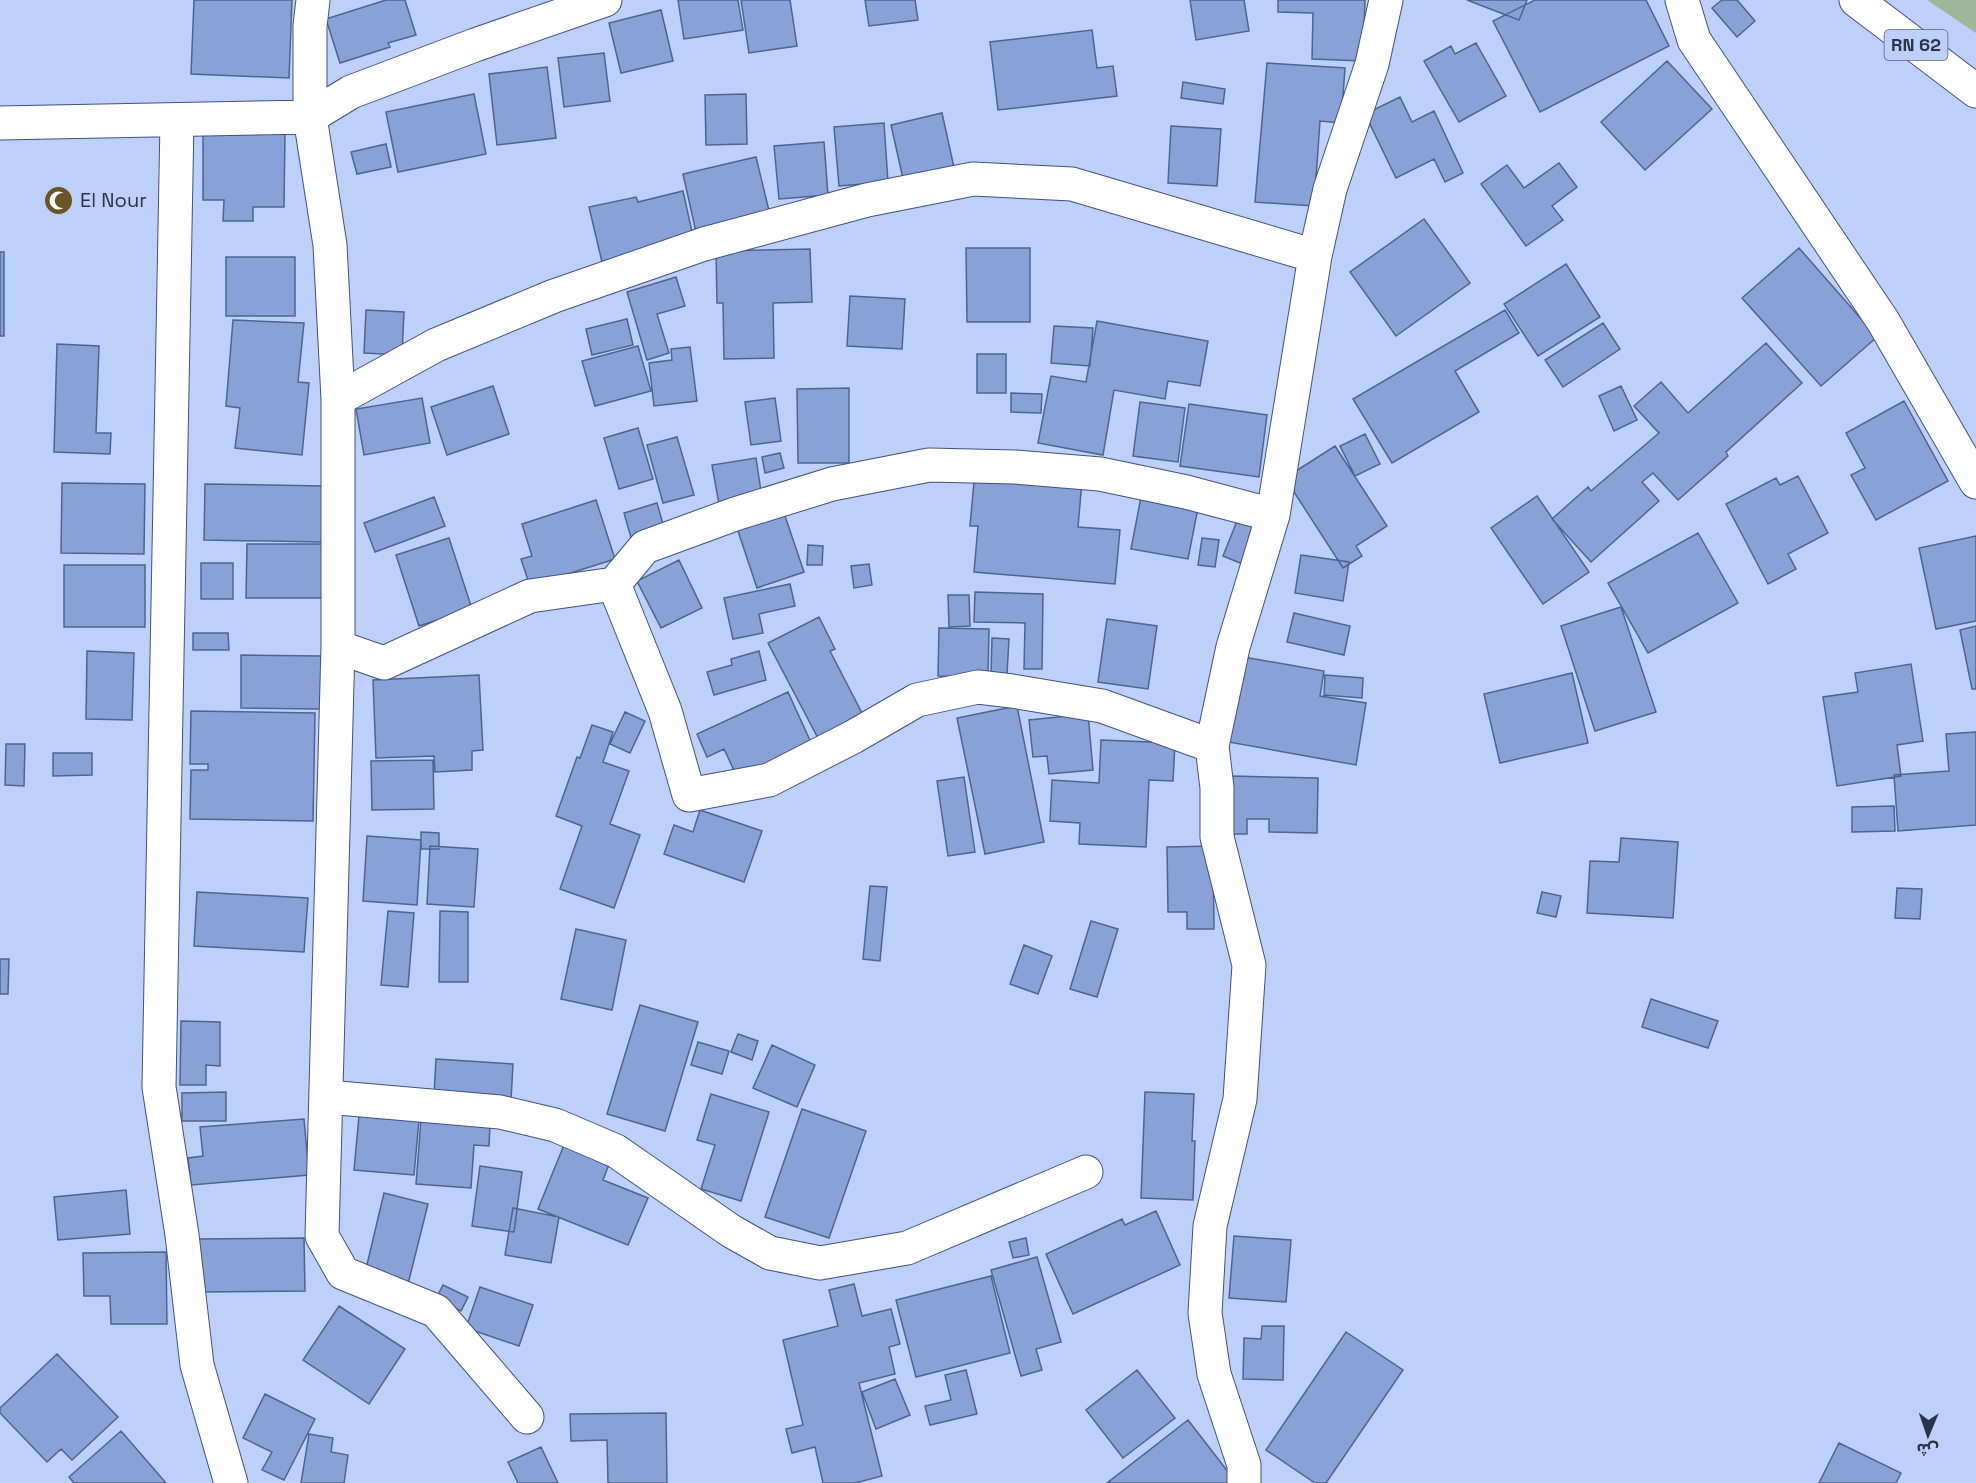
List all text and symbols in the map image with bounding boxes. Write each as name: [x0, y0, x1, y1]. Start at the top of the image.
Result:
road number: RN 62: [1884, 30, 1948, 60]
mosque icon: El Nour: [43, 184, 75, 216]
place label: El Nour: [80, 187, 147, 213]
north arrow: [1898, 1405, 1958, 1465]
text: ش: [1916, 1439, 1939, 1460]

